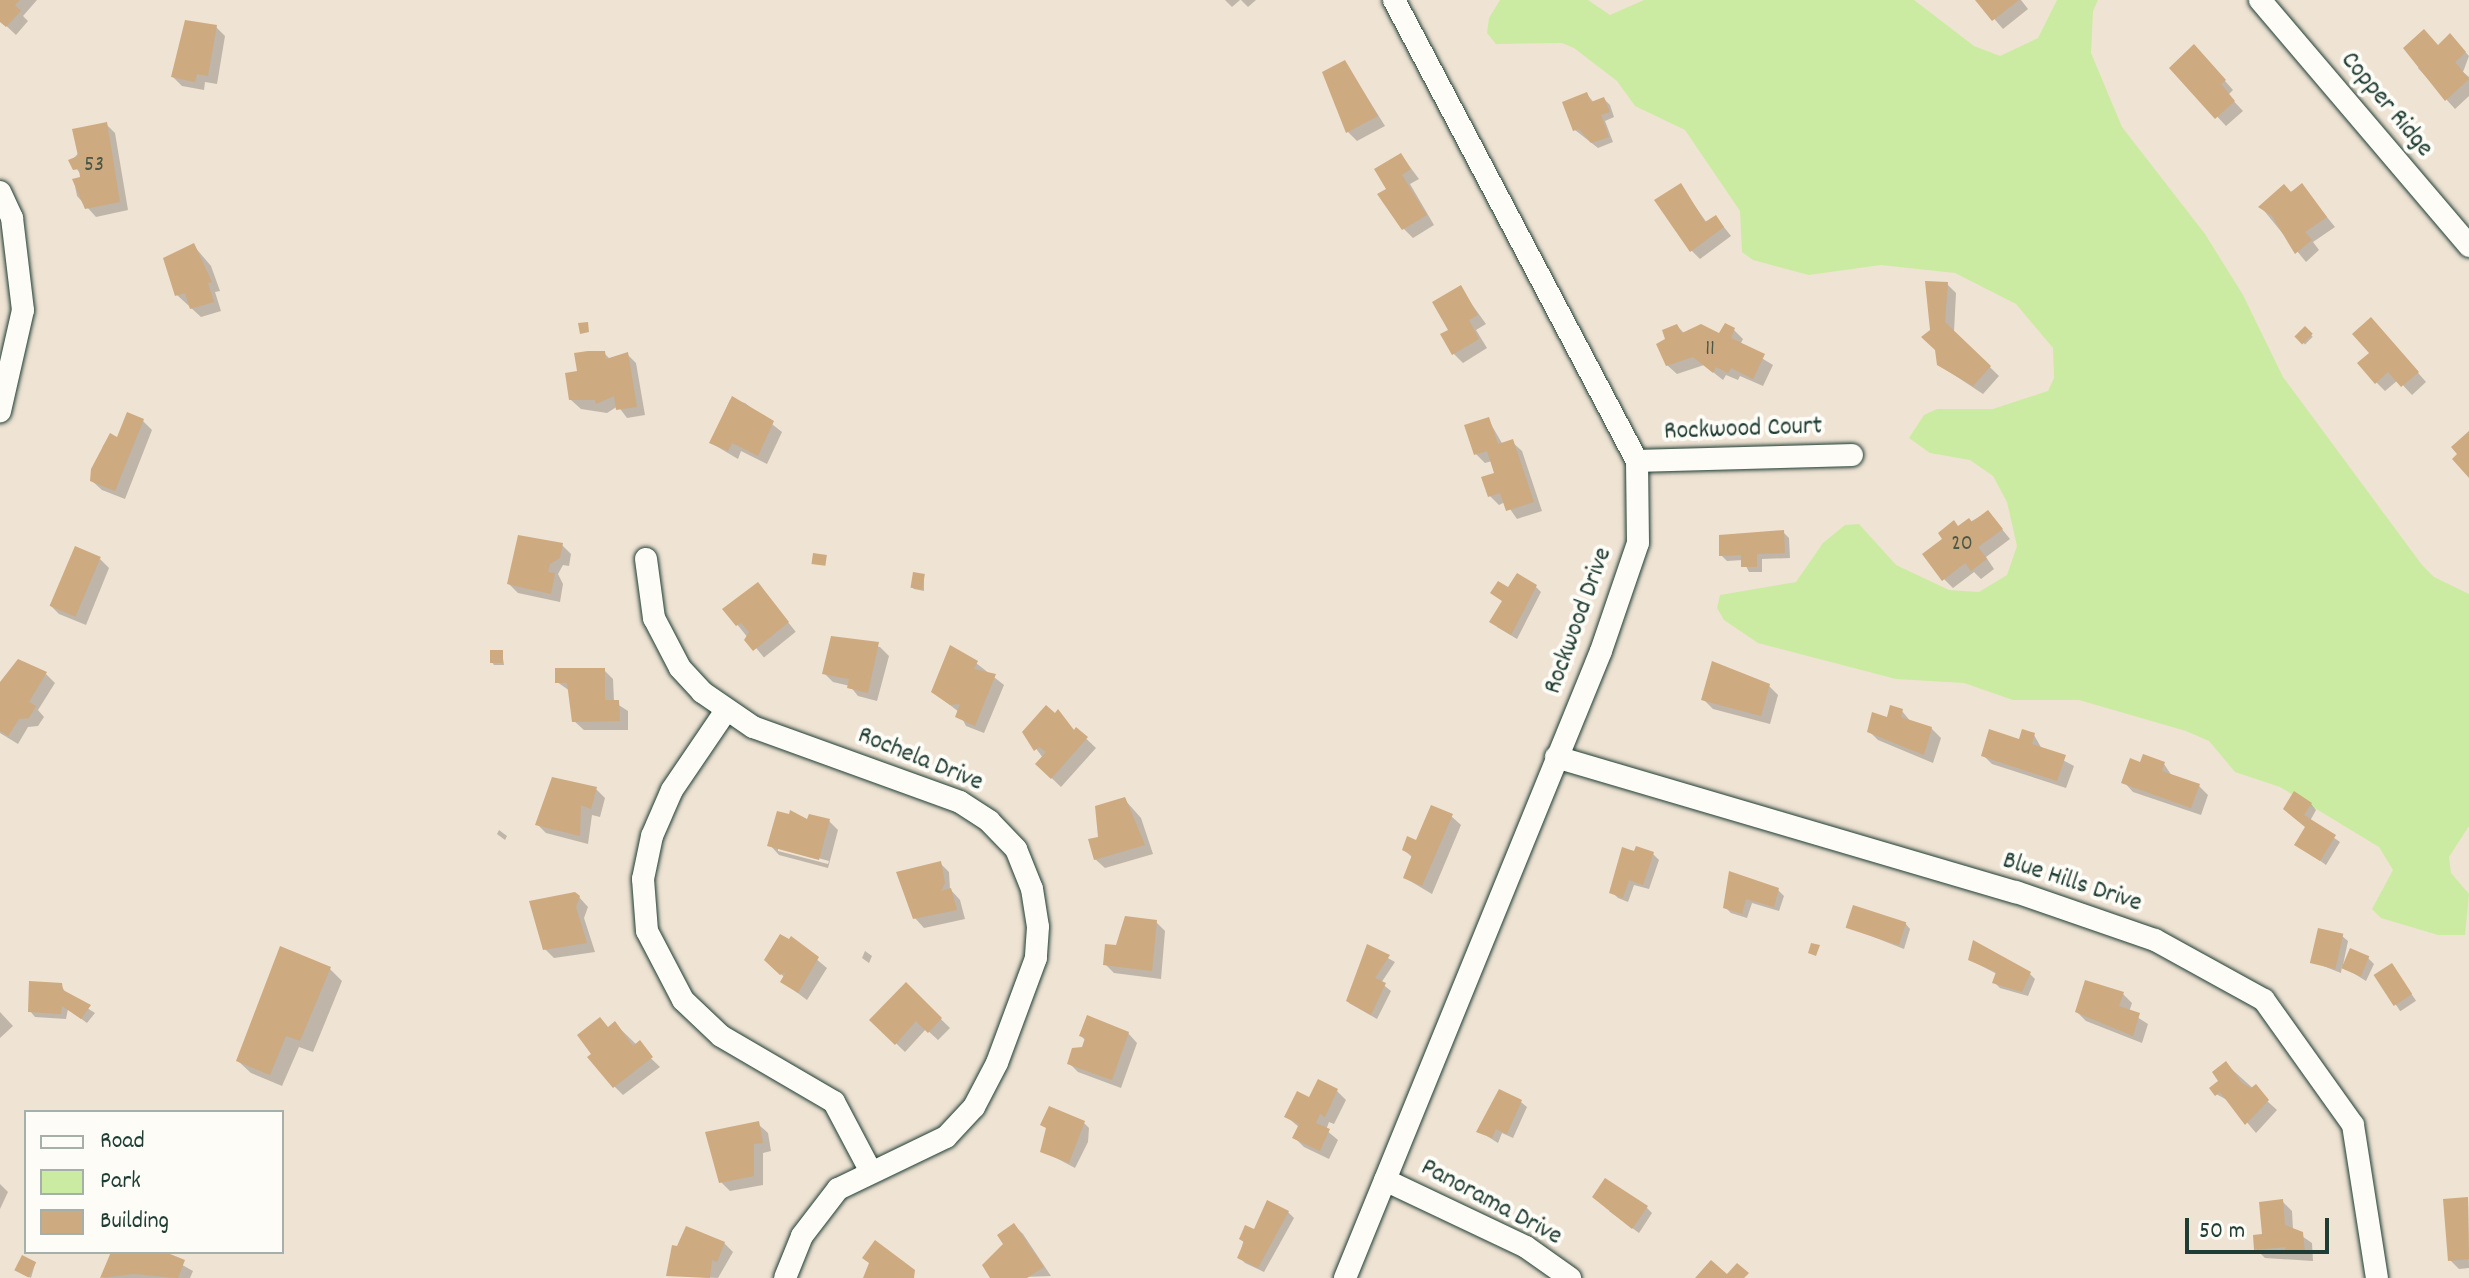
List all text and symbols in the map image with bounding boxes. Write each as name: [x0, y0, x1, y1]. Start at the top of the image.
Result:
street label: Copper Ridge: [2333, 46, 2439, 164]
house number: 53: [84, 153, 104, 179]
house number: 11: [1705, 337, 1715, 363]
street label: Rockwood Court: [1663, 412, 1823, 448]
house number: 20: [1951, 532, 1973, 558]
street label: Rockwood Drive: [1538, 544, 1620, 698]
street label: Rochela Drive: [853, 721, 987, 799]
street label: Blue Hills Drive: [1998, 846, 2146, 920]
legend: [24, 1110, 284, 1254]
text: Road: [100, 1125, 145, 1159]
street label: Panorama Drive: [1415, 1153, 1567, 1253]
text: Park: [100, 1165, 141, 1199]
scale bar: [2189, 1202, 2333, 1252]
text: Building: [100, 1205, 169, 1239]
text: 50 m: [2199, 1215, 2245, 1249]

